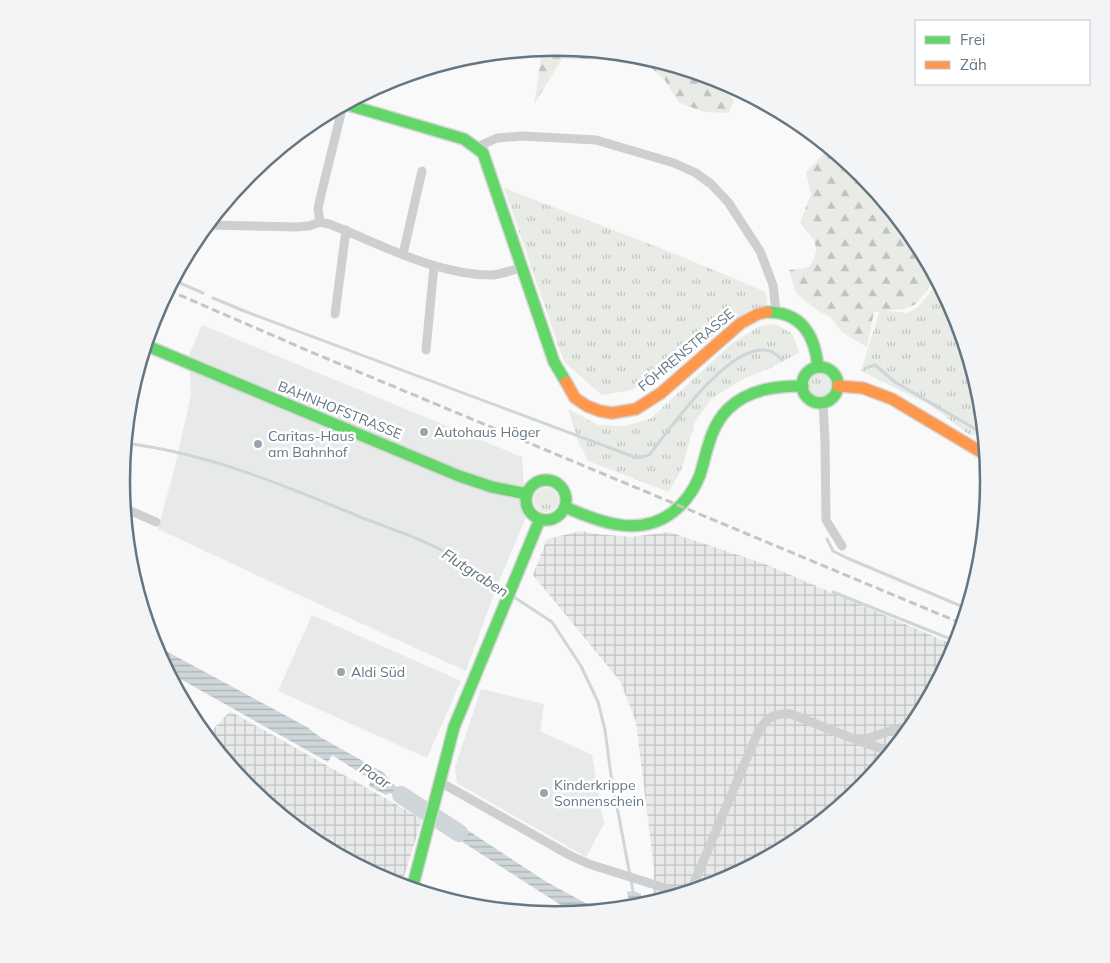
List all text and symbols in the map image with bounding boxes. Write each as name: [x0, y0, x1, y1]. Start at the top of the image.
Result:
legend: [915, 20, 1090, 85]
text: Frei: [960, 30, 985, 49]
text: Zäh: [960, 55, 987, 74]
street label: FÖHRENSTRASSE: [634, 305, 738, 395]
street label: BAHNHOFSTRASSE: [275, 377, 405, 443]
place label: Autohaus Höger: [434, 423, 541, 441]
marker: Autohaus Höger: [418, 426, 430, 438]
place label: Caritas-Haus am Bahnhof: [268, 427, 355, 461]
marker: Caritas-Haus am Bahnhof: [252, 438, 264, 450]
water label: Flutgraben: [439, 544, 512, 601]
place label: Aldi Süd: [351, 663, 405, 681]
marker: Aldi Süd: [335, 666, 347, 678]
water label: Paar: [356, 759, 395, 793]
place label: Kinderkrippe Sonnenschein: [554, 776, 644, 810]
marker: Kinderkrippe Sonnenschein: [538, 787, 550, 799]

